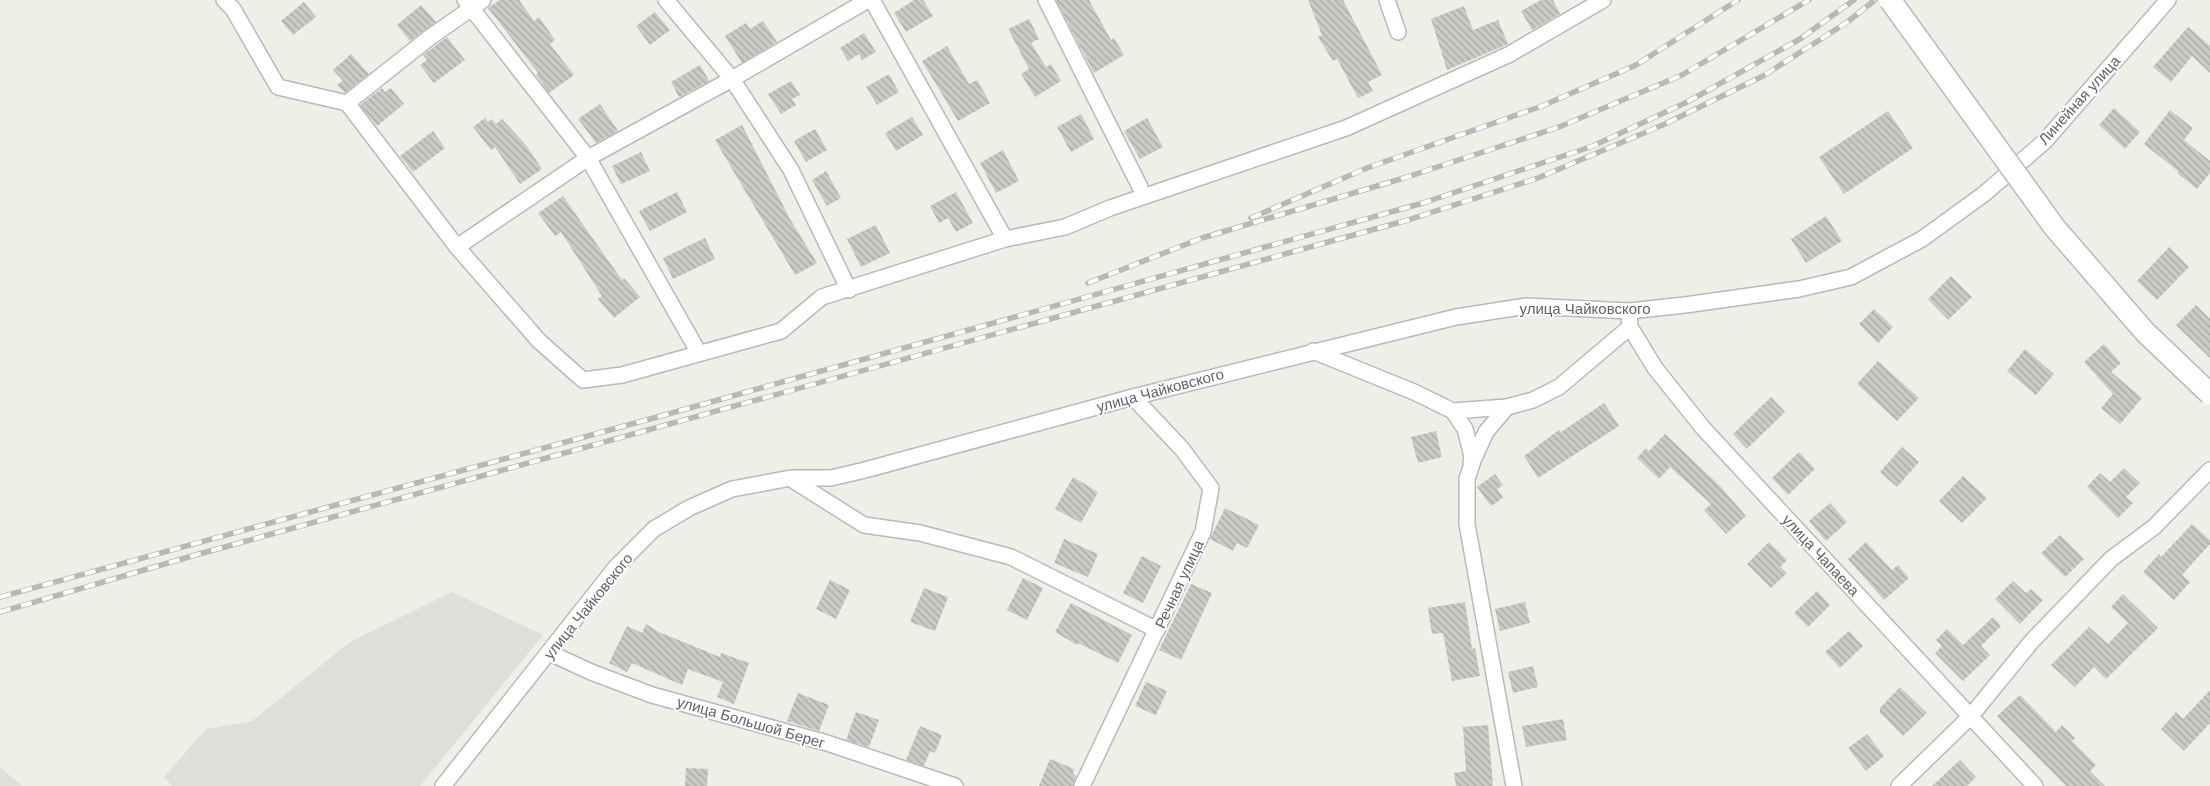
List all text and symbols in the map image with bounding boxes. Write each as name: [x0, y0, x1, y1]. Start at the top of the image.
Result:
street label: Линейная улица: [2035, 52, 2124, 148]
street label: улица Чайковского: [1519, 300, 1651, 317]
street label: улица Чайковского: [1095, 365, 1225, 415]
street label: улица Чапаева: [1779, 511, 1863, 600]
street label: Речная улица: [1151, 537, 1207, 631]
street label: улица Чайковского: [540, 550, 636, 662]
street label: улица Большой Берег: [675, 693, 827, 751]

